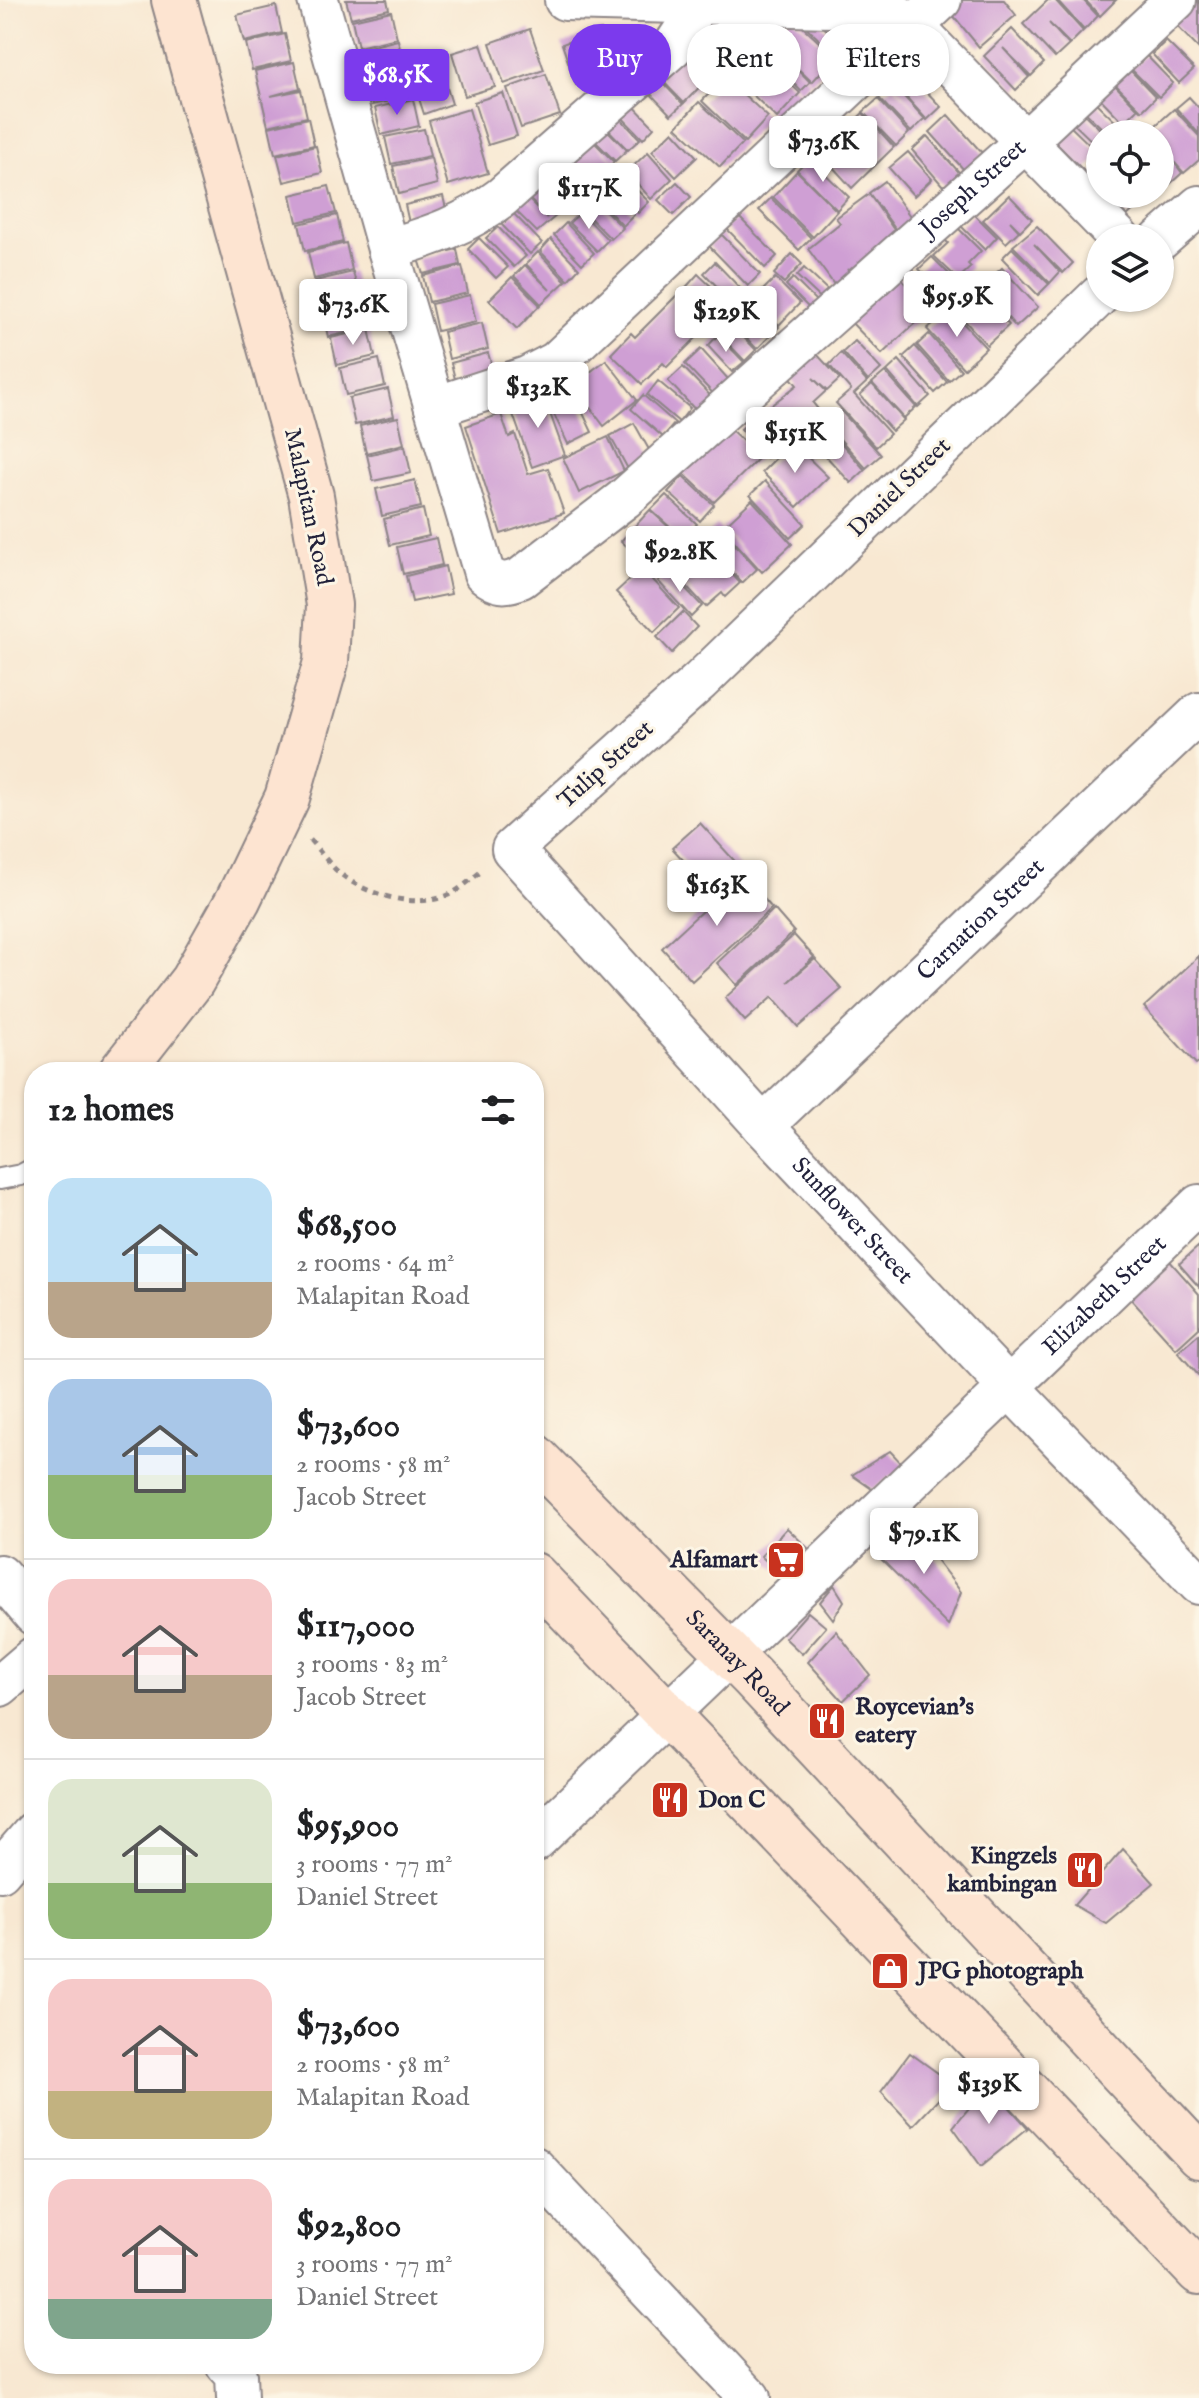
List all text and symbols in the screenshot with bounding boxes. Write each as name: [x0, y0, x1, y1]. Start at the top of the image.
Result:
chip: Buy: [568, 24, 671, 96]
chip: Rent: [687, 24, 801, 96]
chip: Filters: [817, 24, 949, 96]
pin: $68.5K: [332, 49, 462, 117]
text: $68.5K: [362, 58, 432, 91]
pin: $73.6K: [758, 116, 888, 184]
map controls: [1086, 120, 1174, 312]
button: locate: [1086, 120, 1174, 208]
text: $73.6K: [787, 125, 859, 158]
street label: Joseph Street: [911, 133, 1033, 246]
pin: $117K: [533, 163, 645, 231]
text: $117K: [557, 172, 621, 205]
button: layers: [1086, 224, 1174, 312]
pin: $95.9K: [892, 271, 1022, 339]
pin: $73.6K: [288, 279, 418, 347]
text: $95.9K: [922, 280, 992, 313]
pin: $129K: [670, 286, 782, 354]
text: $73.6K: [317, 288, 389, 321]
text: $129K: [693, 295, 759, 328]
pin: $132K: [482, 362, 594, 430]
text: $132K: [506, 371, 570, 404]
pin: $151K: [739, 407, 851, 475]
text: $151K: [764, 416, 826, 449]
street label: Malapitan Road: [276, 426, 340, 589]
street label: Daniel Street: [842, 431, 958, 545]
pin: $92.8K: [615, 526, 745, 594]
text: $92.8K: [644, 535, 716, 568]
street label: Tulip Street: [552, 714, 660, 816]
street label: Carnation Street: [910, 852, 1051, 988]
pin: $163K: [661, 860, 773, 928]
text: $163K: [685, 869, 749, 902]
icon: filters: [476, 1088, 520, 1132]
text: 12 homes: [48, 1089, 174, 1132]
street label: Sunflower Street: [785, 1151, 920, 1291]
text: $68,500: [296, 1204, 397, 1247]
icon: home: [112, 1210, 208, 1306]
street label: Elizabeth Street: [1036, 1229, 1173, 1362]
text: 2 rooms · 64 m²: [296, 1247, 455, 1280]
text: Malapitan Road: [296, 1280, 469, 1313]
text: $73,600: [296, 1405, 400, 1448]
icon: home: [112, 1411, 208, 1507]
text: 2 rooms · 58 m²: [296, 1448, 450, 1481]
text: Jacob Street: [296, 1481, 427, 1514]
pin: $79.1K: [859, 1508, 989, 1576]
text: $79.1K: [888, 1517, 960, 1550]
supermarket icon: Alfamart: [765, 1539, 807, 1581]
place label: Alfamart: [669, 1545, 759, 1576]
street label: Saranay Road: [679, 1603, 796, 1723]
text: $117,000: [296, 1605, 415, 1648]
icon: home: [112, 1611, 208, 1707]
text: 3 rooms · 83 m²: [296, 1648, 448, 1681]
text: Jacob Street: [296, 1681, 427, 1714]
place label: Roycevian's eatery: [855, 1692, 974, 1751]
restaurant icon: Roycevian's eatery: [806, 1700, 848, 1742]
restaurant icon: Don C: [649, 1779, 691, 1821]
place label: Don C: [698, 1785, 765, 1816]
text: $95,900: [296, 1805, 399, 1848]
icon: home: [112, 1811, 208, 1907]
place label: Kingzels kambingan: [946, 1841, 1058, 1900]
text: 3 rooms · 77 m²: [296, 1848, 453, 1881]
restaurant icon: Kingzels kambingan: [1064, 1849, 1106, 1891]
text: Daniel Street: [296, 1881, 438, 1914]
shop icon: JPG photograph: [869, 1950, 911, 1992]
place label: JPG photograph: [915, 1956, 1084, 1987]
text: $73,600: [296, 2005, 400, 2048]
icon: home: [112, 2011, 208, 2107]
text: 2 rooms · 58 m²: [296, 2048, 450, 2081]
pin: $139K: [933, 2058, 1045, 2126]
text: $139K: [957, 2067, 1021, 2100]
text: Malapitan Road: [296, 2081, 469, 2114]
text: $92,800: [296, 2205, 401, 2248]
icon: home: [112, 2211, 208, 2307]
text: 3 rooms · 77 m²: [296, 2248, 453, 2281]
text: Daniel Street: [296, 2281, 438, 2314]

